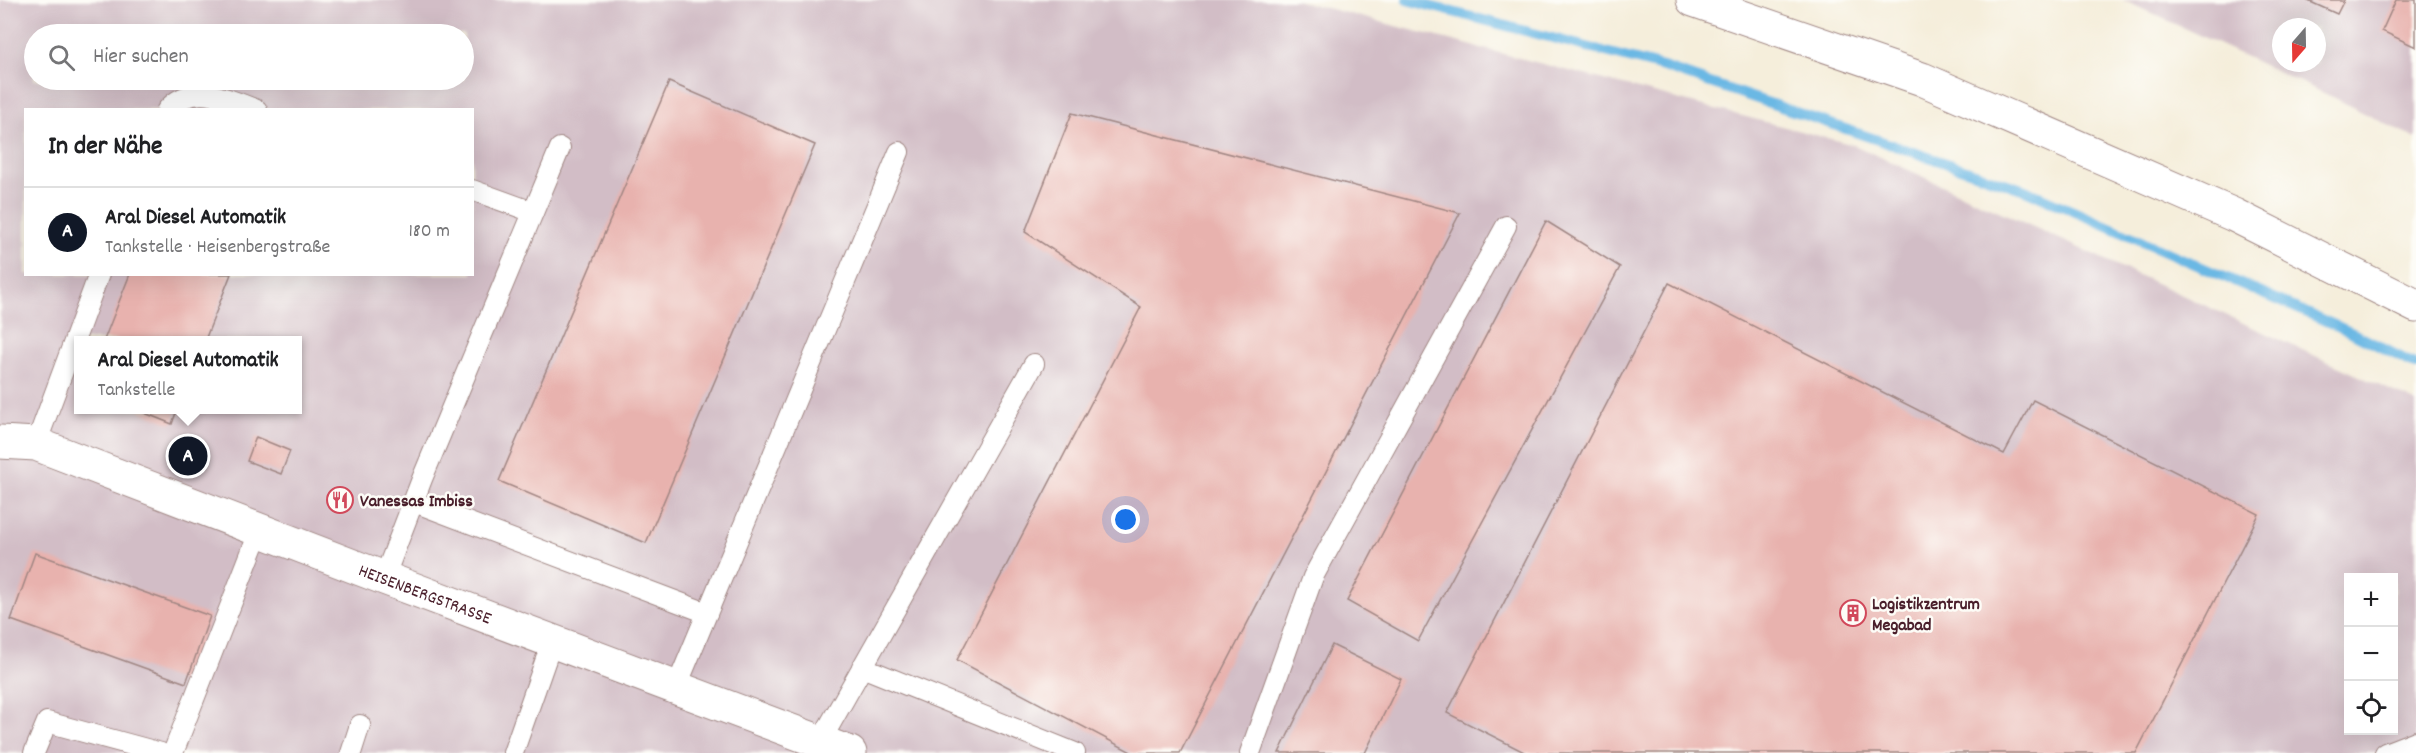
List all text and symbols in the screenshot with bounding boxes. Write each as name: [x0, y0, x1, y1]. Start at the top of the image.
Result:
north arrow: [2272, 18, 2326, 72]
search box: [24, 24, 474, 90]
icon: search: [45, 41, 78, 74]
text: Hier suchen: [93, 42, 189, 73]
text: In der Nähe: [48, 129, 162, 166]
text: Aral Diesel Automatik: [105, 203, 286, 234]
text: A: [62, 218, 73, 246]
text: 180 m: [408, 218, 450, 246]
text: Tankstelle · Heisenbergstraße: [105, 234, 330, 262]
popup: [74, 336, 302, 414]
text: Aral Diesel Automatik: [97, 346, 279, 377]
text: Tankstelle: [97, 377, 175, 405]
pin: A: [168, 434, 207, 478]
restaurant icon: Vanessas Imbiss: [325, 485, 355, 515]
place label: Vanessas Imbiss: [360, 490, 473, 515]
your location: [1111, 505, 1140, 534]
street label: HEISENBERGSTRASSE: [354, 559, 495, 632]
map controls: [2344, 573, 2398, 735]
button: +: [2344, 573, 2398, 627]
place label: Logistikzentrum Megabad: [1872, 593, 1980, 639]
building icon: Logistikzentrum Megabad: [1838, 598, 1868, 628]
button: −: [2344, 627, 2398, 681]
button: locate: [2344, 681, 2398, 735]

